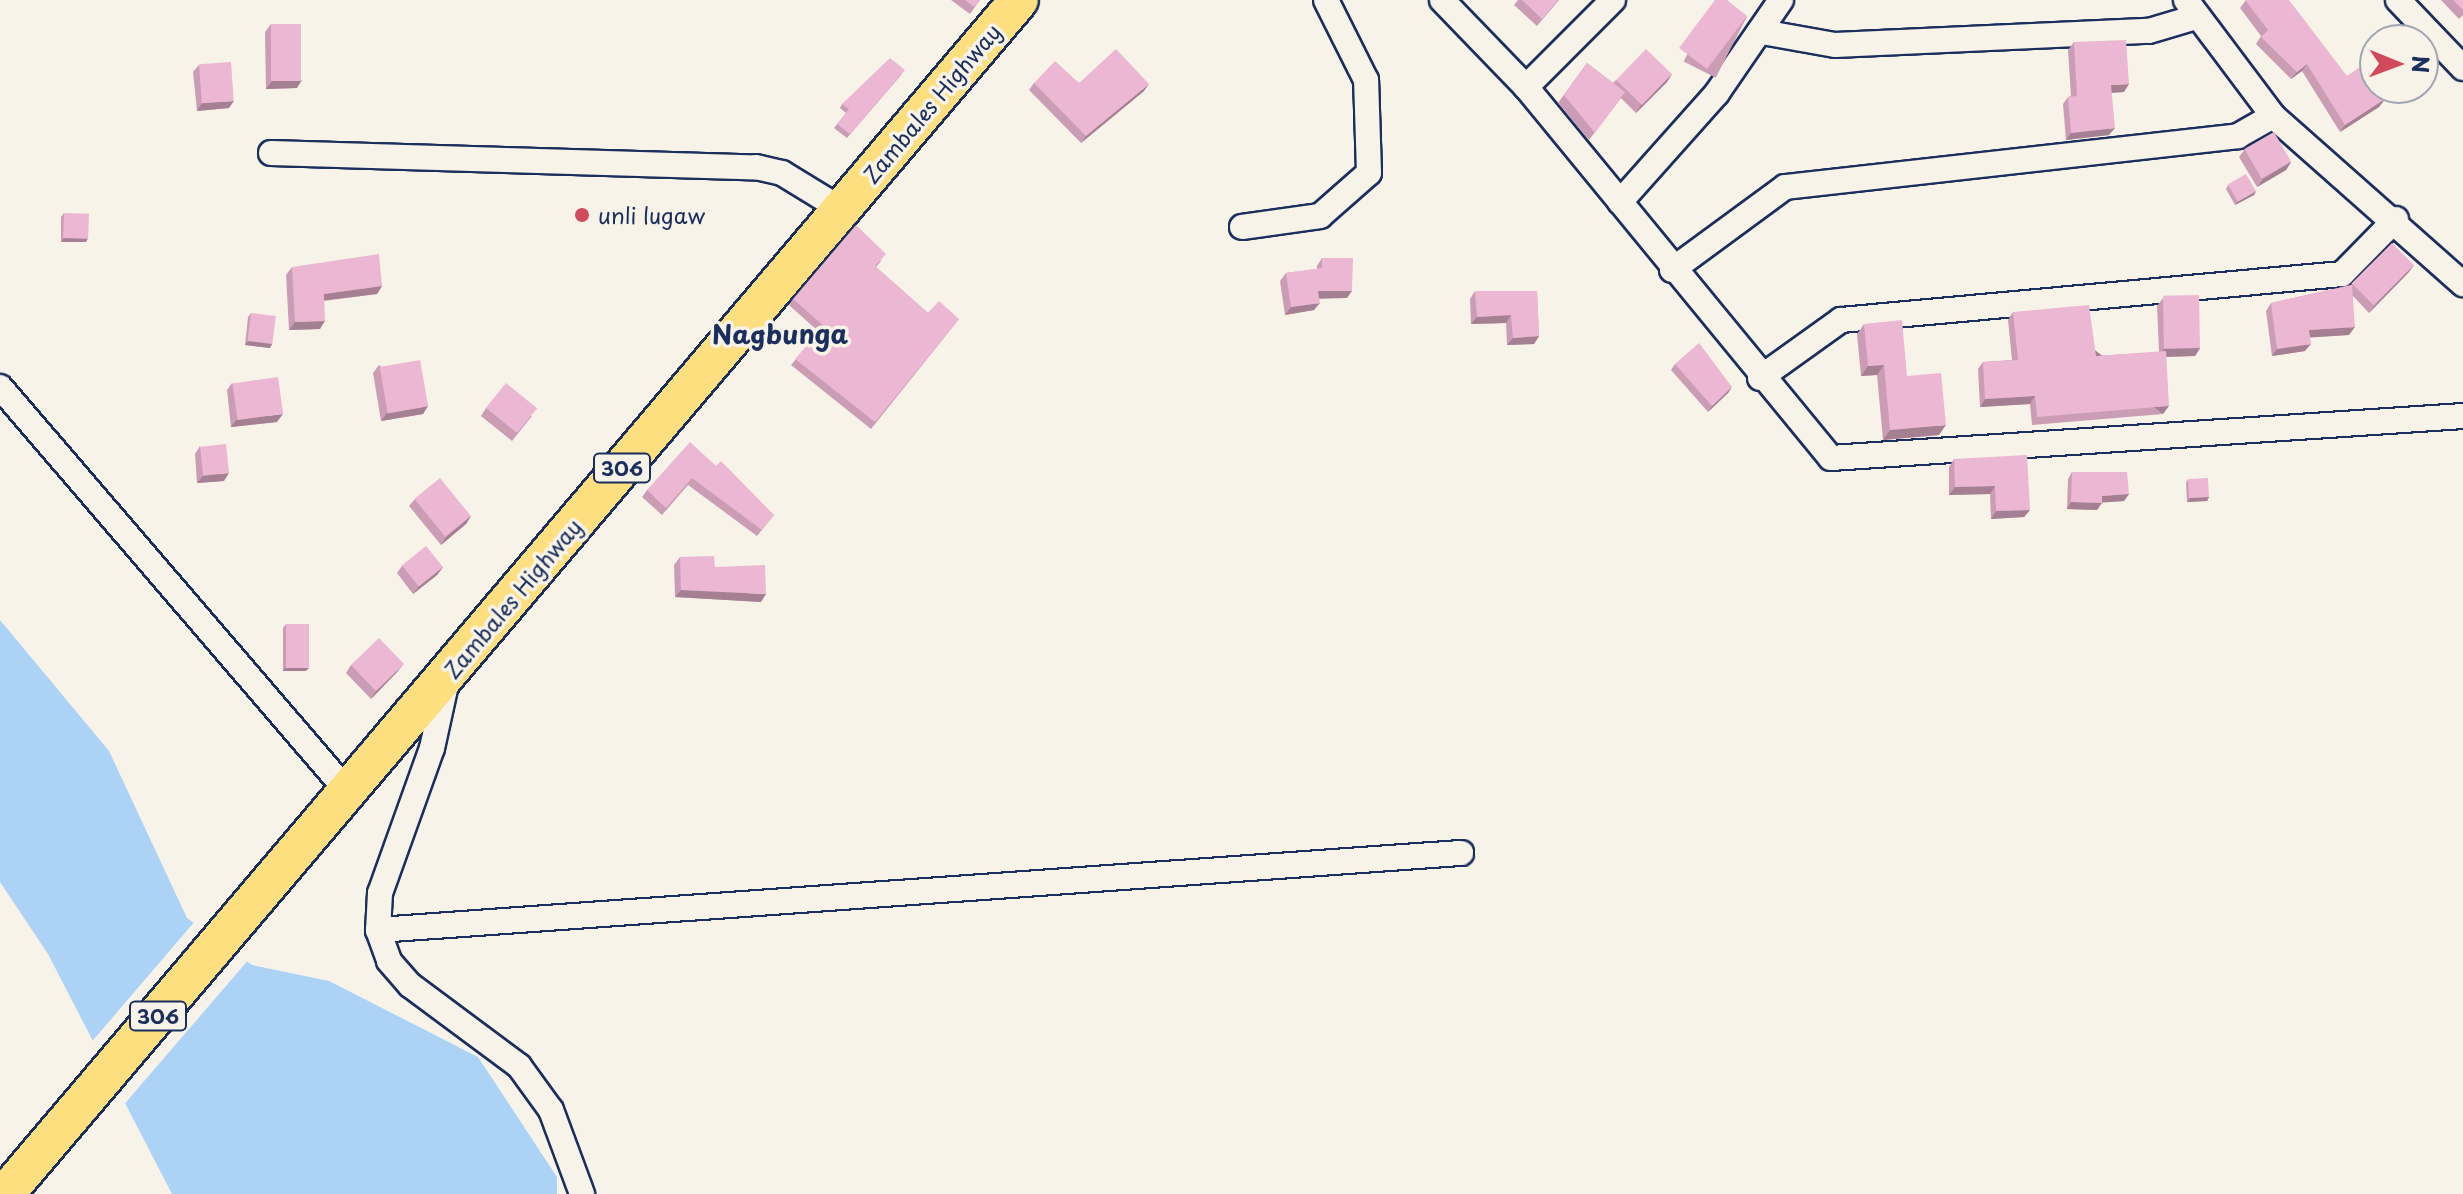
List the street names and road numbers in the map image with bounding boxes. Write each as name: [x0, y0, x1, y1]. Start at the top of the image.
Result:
street label: Zambales Highway: [856, 17, 1006, 189]
road number: 306: [592, 452, 652, 484]
street label: Zambales Highway: [437, 512, 587, 684]
road number: 306: [128, 1000, 188, 1032]

